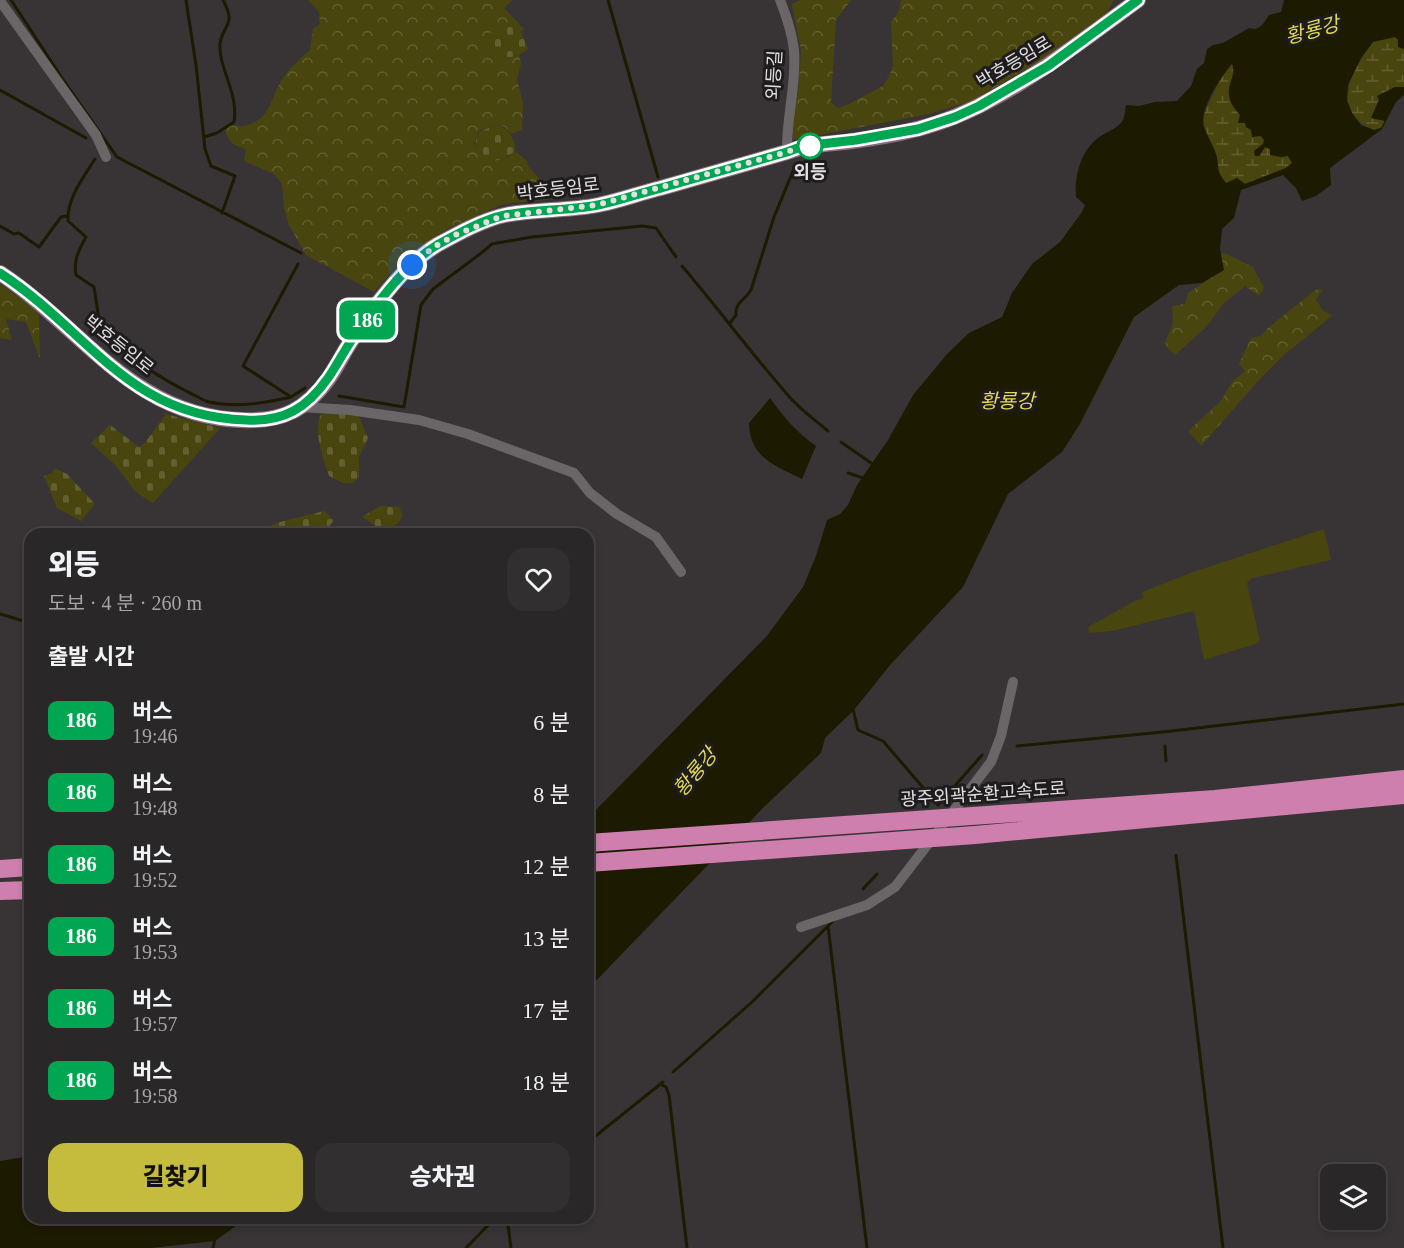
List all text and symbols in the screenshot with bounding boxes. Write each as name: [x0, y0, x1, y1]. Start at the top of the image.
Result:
water label: 황룡강: [1282, 12, 1344, 48]
street label: 박호등임로: [973, 32, 1055, 92]
street label: 외등길: [763, 50, 785, 100]
marker: 외등: [797, 133, 823, 159]
place label: 외등: [793, 162, 827, 182]
street label: 박호등임로: [516, 174, 600, 204]
your location: [397, 250, 427, 280]
line badge: 186: [332, 300, 401, 340]
text: 186: [351, 308, 383, 332]
street label: 박호등임로: [81, 311, 157, 379]
water label: 황룡강: [979, 390, 1037, 412]
button: heart: [507, 548, 570, 611]
text: 외등: [48, 549, 100, 580]
text: 도보 · 4 분 · 260 m: [48, 592, 202, 614]
text: 출발 시간: [48, 644, 134, 669]
text: 버스: [132, 699, 172, 724]
text: 186: [65, 708, 97, 732]
text: 6 분: [533, 710, 570, 735]
text: 19:46: [132, 725, 178, 747]
water label: 황룡강: [669, 742, 723, 800]
text: 버스: [132, 771, 172, 796]
street label: 광주외곽순환고속도로: [900, 778, 1066, 810]
text: 186: [65, 780, 97, 804]
text: 8 분: [533, 782, 570, 807]
text: 19:48: [132, 797, 178, 819]
text: 버스: [132, 843, 172, 868]
text: 186: [65, 852, 97, 876]
text: 12 분: [522, 854, 570, 879]
text: 19:52: [132, 869, 178, 891]
text: 버스: [132, 915, 172, 940]
text: 186: [65, 924, 97, 948]
text: 13 분: [522, 926, 570, 951]
text: 19:53: [132, 941, 178, 963]
text: 버스: [132, 987, 172, 1012]
text: 186: [65, 996, 97, 1020]
text: 17 분: [522, 998, 570, 1023]
text: 19:57: [132, 1013, 178, 1035]
text: 버스: [132, 1059, 172, 1084]
text: 186: [65, 1068, 97, 1092]
text: 18 분: [522, 1070, 570, 1095]
text: 19:58: [132, 1085, 178, 1107]
button: 길찾기: [48, 1143, 303, 1212]
button: 승차권: [315, 1143, 570, 1212]
map controls: [1320, 1164, 1386, 1230]
button: layers: [1320, 1164, 1386, 1230]

